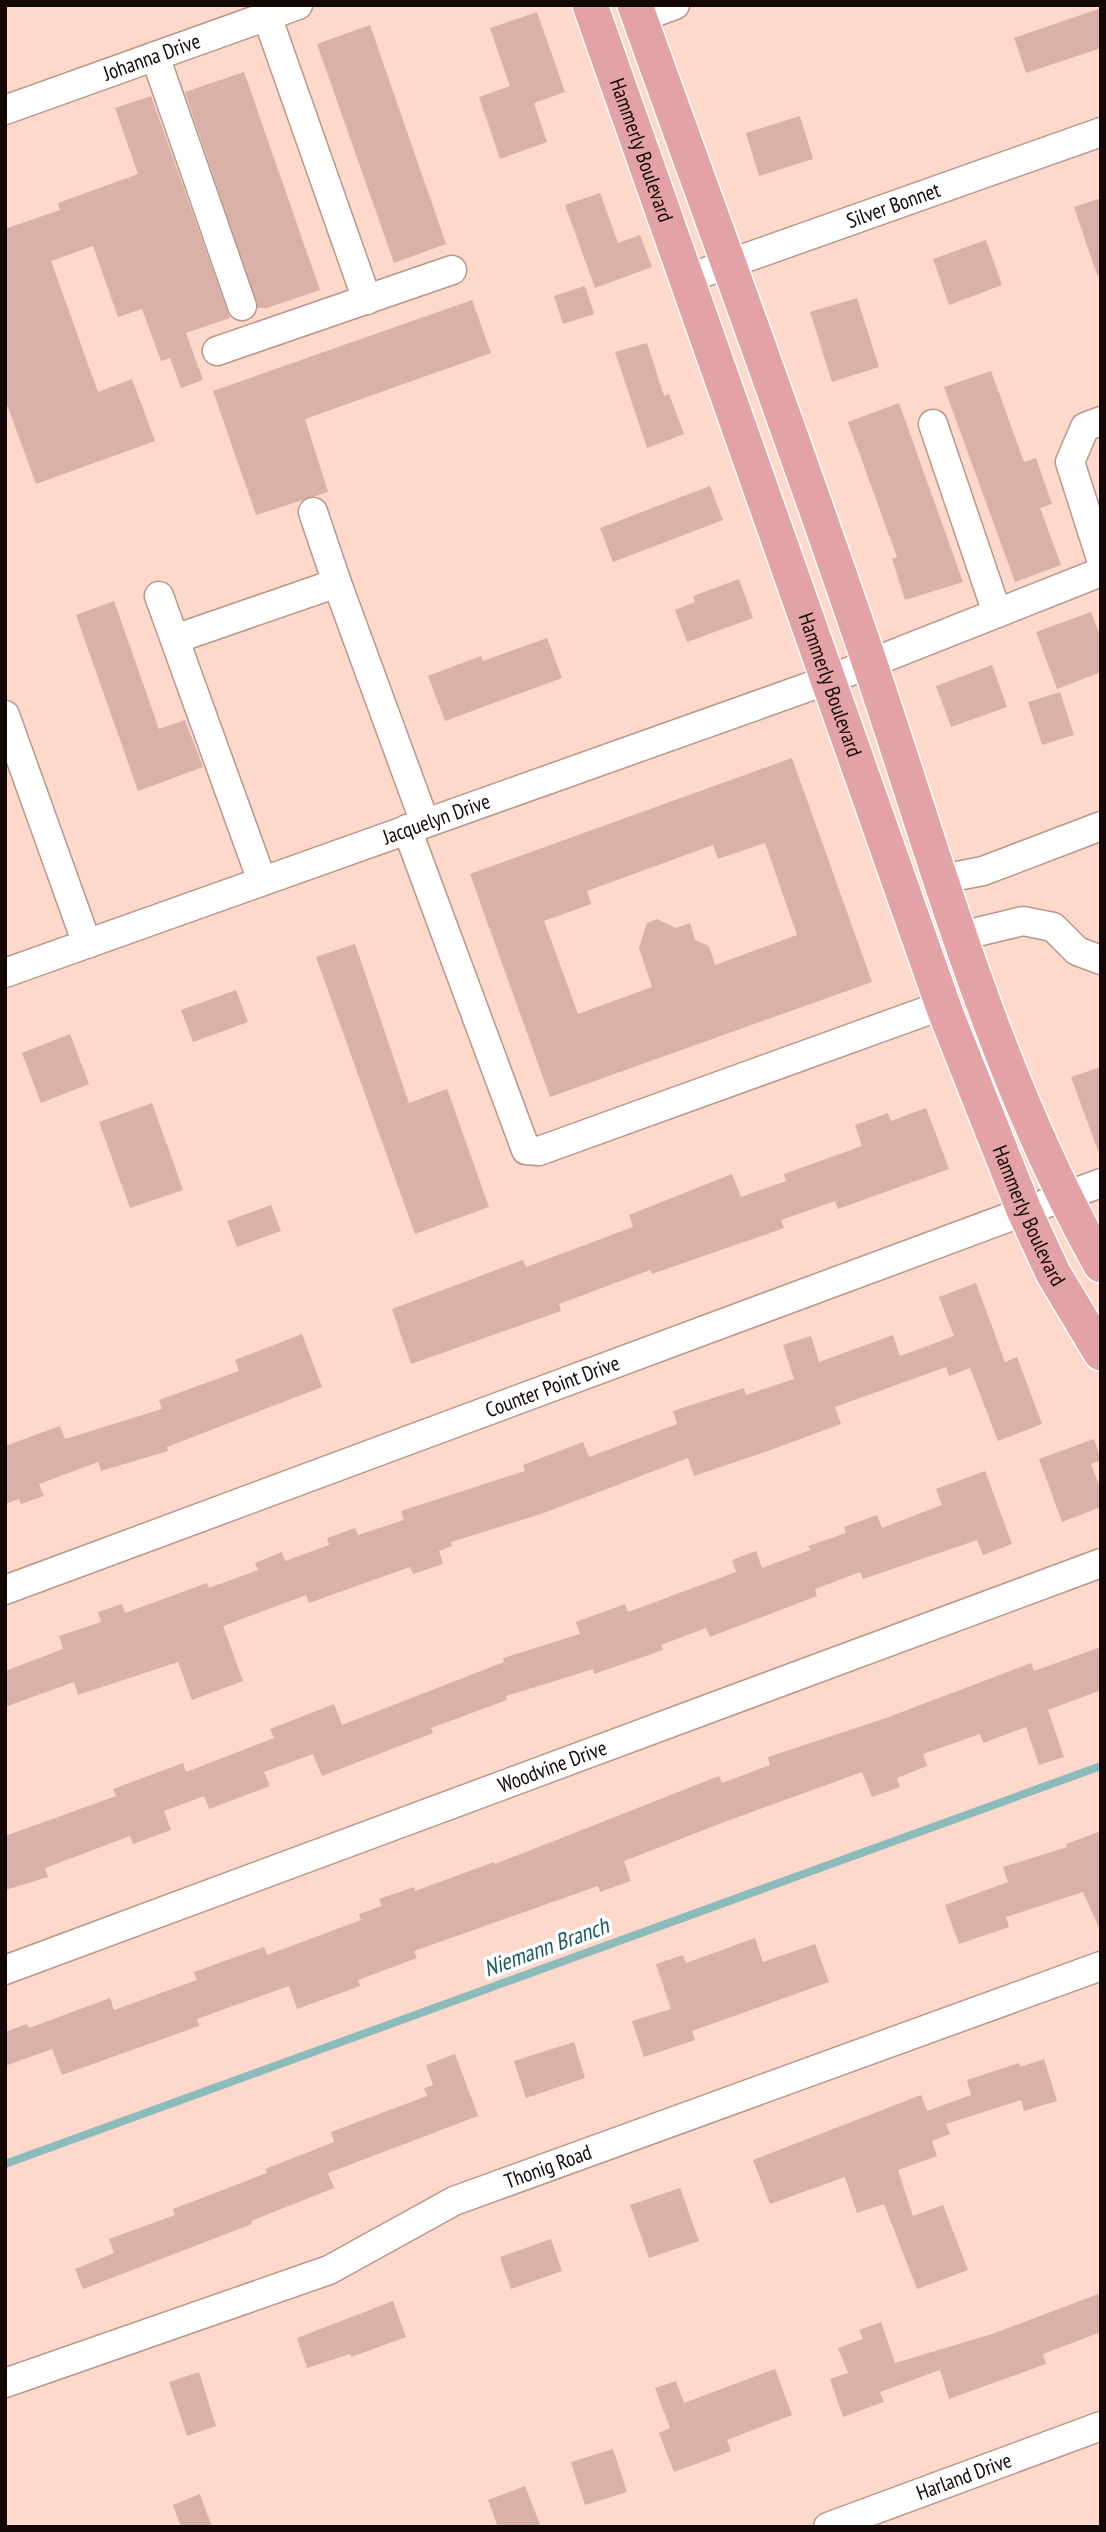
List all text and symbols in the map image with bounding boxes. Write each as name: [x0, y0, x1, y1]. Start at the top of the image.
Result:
street label: Johanna Drive: [98, 27, 204, 87]
street label: Hammerly Boulevard: [604, 74, 680, 226]
street label: Silver Bonnet: [843, 176, 944, 234]
street label: Hammerly Boulevard: [793, 609, 868, 760]
street label: Jacquelyn Drive: [378, 787, 494, 851]
street label: Hammerly Boulevard: [987, 1141, 1072, 1291]
street label: Counter Point Drive: [481, 1349, 623, 1423]
street label: Woodvine Drive: [494, 1734, 610, 1799]
water label: Niemann Branch: [479, 1910, 614, 1983]
street label: Thonig Road: [501, 2138, 595, 2195]
street label: Harland Drive: [912, 2446, 1015, 2506]

